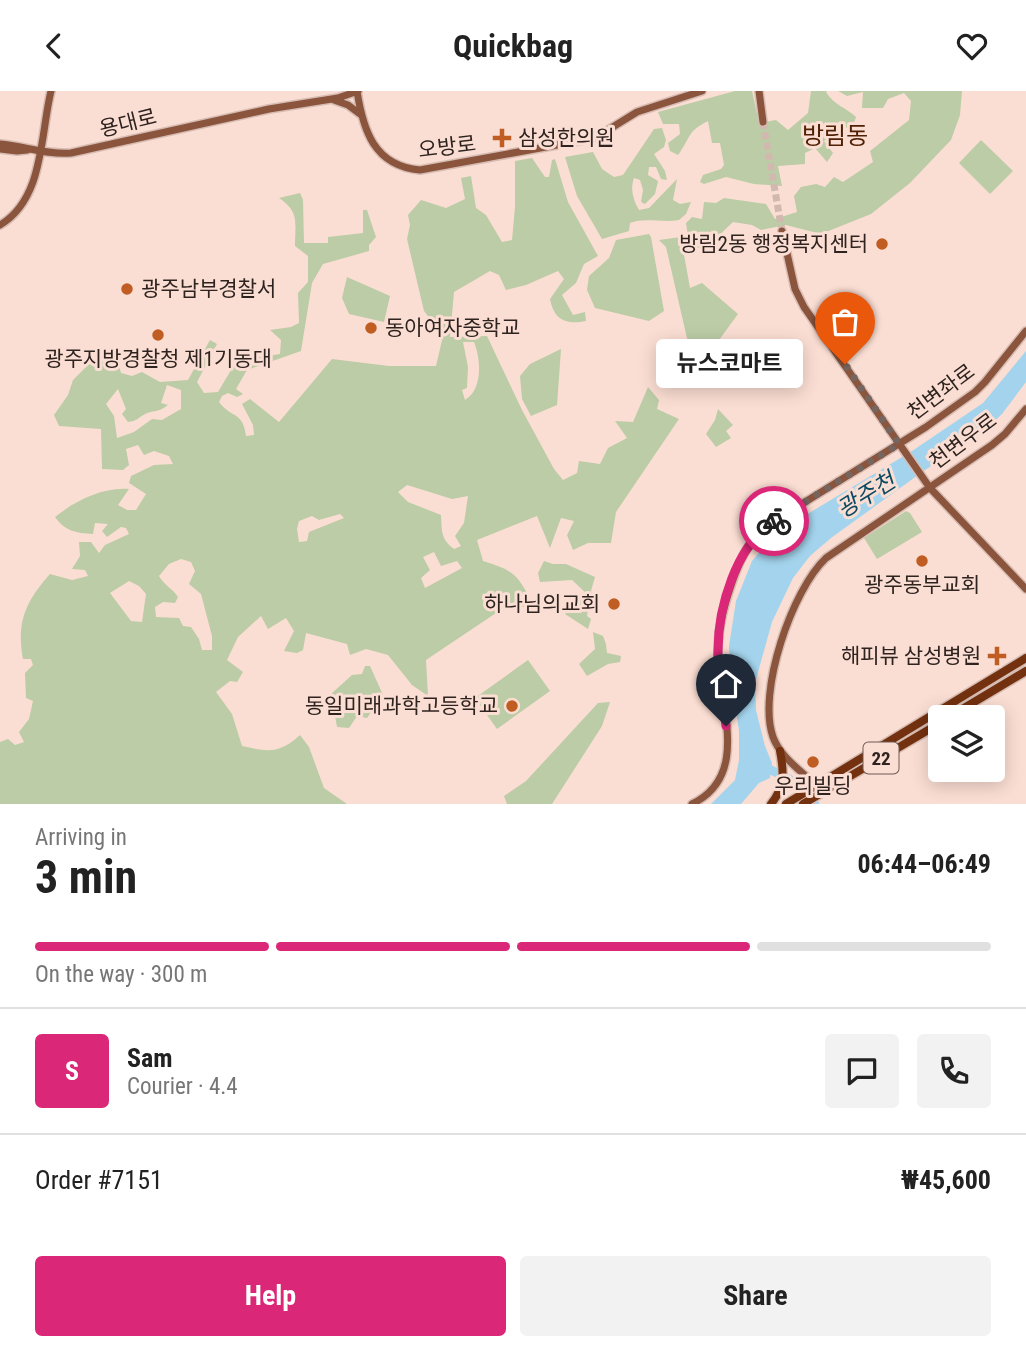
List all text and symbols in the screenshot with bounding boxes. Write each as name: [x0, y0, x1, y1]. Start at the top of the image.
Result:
icon: back: [35, 27, 73, 65]
text: Quickbag: [453, 27, 573, 65]
icon: heart: [953, 27, 991, 65]
street label: 용대로: [97, 104, 159, 142]
district label: 방림동: [802, 122, 868, 150]
place label: 삼성한의원: [518, 126, 615, 150]
marker: 삼성한의원: [492, 128, 512, 148]
street label: 오방로: [417, 132, 477, 162]
place label: 방림2동 행정복지센터: [679, 232, 868, 256]
marker: 방림2동 행정복지센터: [874, 236, 890, 252]
place label: 광주남부경찰서: [141, 277, 276, 301]
marker: 광주남부경찰서: [119, 281, 135, 297]
pin: [815, 292, 875, 364]
icon: bag: [826, 303, 864, 341]
place label: 동아여자중학교: [385, 316, 520, 340]
marker: 동아여자중학교: [363, 320, 379, 336]
marker: 광주지방경찰청 제1기동대: [150, 327, 166, 343]
callout: 뉴스코마트: [656, 339, 803, 389]
place label: 광주지방경찰청 제1기동대: [44, 347, 272, 371]
text: 뉴스코마트: [677, 350, 782, 377]
street label: 천변좌로: [903, 359, 979, 425]
street label: 천변우로: [925, 408, 1001, 474]
water label: 광주천: [832, 466, 903, 524]
courier: [739, 486, 809, 556]
icon: bike: [755, 502, 793, 540]
marker: 광주동부교회: [914, 553, 930, 569]
place label: 광주동부교회: [864, 573, 980, 597]
place label: 하나님의교회: [484, 592, 600, 616]
marker: 하나님의교회: [606, 596, 622, 612]
place label: 해피뷰 삼성병원: [841, 644, 981, 668]
marker: 해피뷰 삼성병원: [987, 646, 1007, 666]
pin: [696, 654, 756, 726]
icon: home: [707, 665, 745, 703]
place label: 동일미래과학고등학교: [305, 694, 498, 718]
marker: 동일미래과학고등학교: [504, 698, 520, 714]
map controls: [928, 705, 1005, 782]
button: layers: [928, 705, 1005, 782]
road number: 22: [864, 743, 898, 773]
marker: 우리빌딩: [805, 754, 821, 770]
place label: 우리빌딩: [774, 774, 852, 798]
text: Arriving in: [35, 824, 127, 851]
text: 06:44–06:49: [857, 849, 991, 879]
text: 3 min: [35, 850, 137, 904]
text: On the way · 300 m: [35, 961, 207, 988]
button: chat: [825, 1034, 899, 1108]
button: phone: [917, 1034, 991, 1108]
text: Sam: [127, 1043, 173, 1073]
text: S: [65, 1056, 79, 1086]
text: Courier · 4.4: [127, 1073, 238, 1100]
text: Order #7151: [35, 1165, 163, 1195]
text: ₩45,600: [901, 1165, 991, 1195]
button: Help: [35, 1256, 506, 1336]
button: Share: [520, 1256, 991, 1336]

